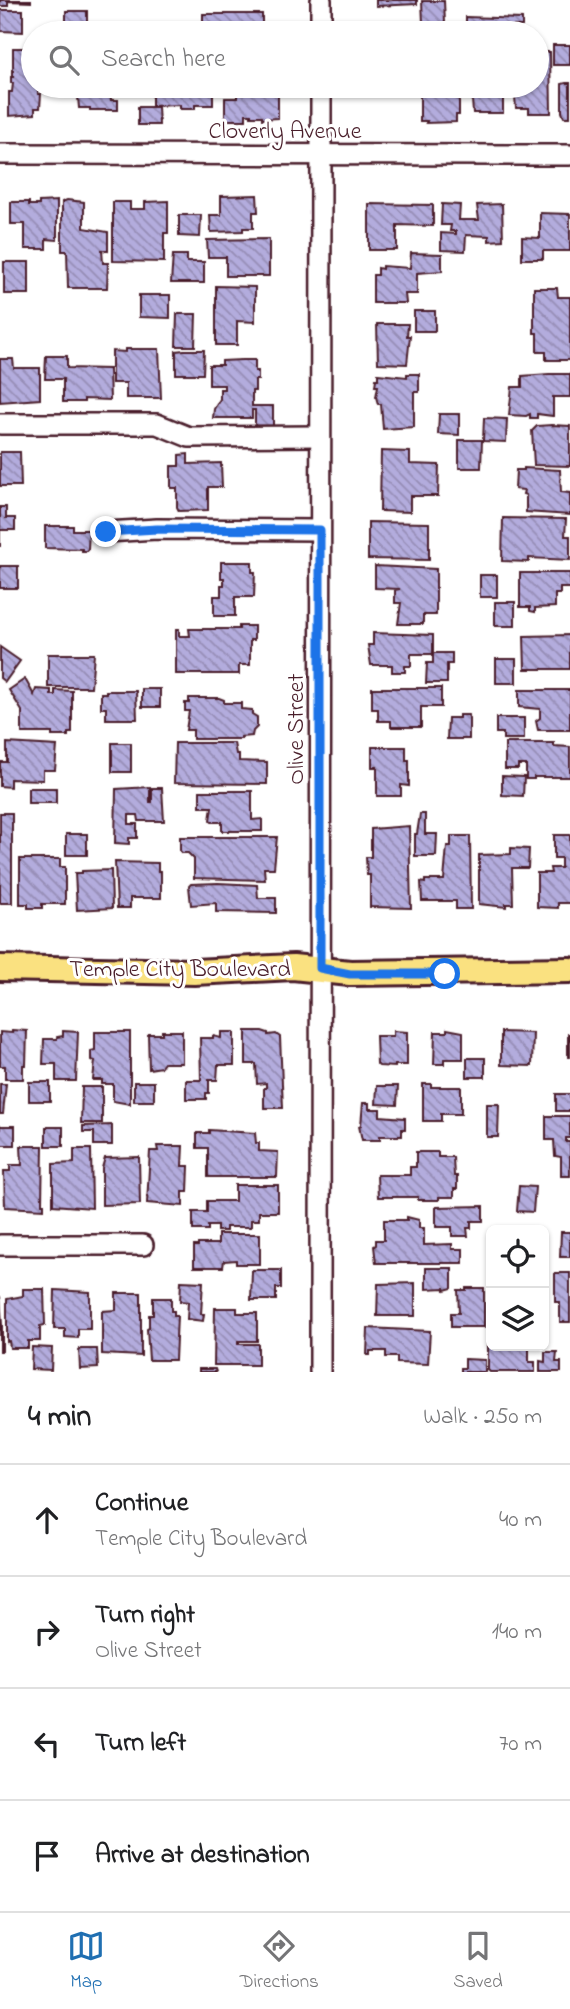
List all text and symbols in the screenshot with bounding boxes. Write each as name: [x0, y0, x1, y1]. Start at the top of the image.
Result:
search box: [21, 21, 549, 98]
icon: search: [45, 41, 83, 79]
text: Search here: [101, 41, 226, 79]
street label: Cloverly Avenue: [209, 115, 362, 151]
route end: [90, 516, 121, 547]
street label: Olive Street: [280, 673, 315, 785]
street label: Temple City Boulevard: [69, 953, 291, 989]
route start: [429, 958, 460, 989]
map controls: [486, 1225, 549, 1351]
button: locate: [486, 1225, 549, 1288]
button: layers: [486, 1288, 549, 1351]
text: 4 min: [28, 1396, 91, 1440]
text: Walk · 250 m: [423, 1401, 542, 1434]
text: Continue: [95, 1485, 188, 1523]
icon: ahead: [28, 1501, 66, 1539]
text: 40 m: [499, 1504, 542, 1537]
text: Temple City Boulevard: [95, 1523, 307, 1556]
text: Turn right: [95, 1597, 195, 1635]
icon: right: [28, 1613, 66, 1651]
text: 140 m: [492, 1616, 542, 1649]
text: Olive Street: [95, 1635, 202, 1668]
icon: left: [28, 1725, 66, 1763]
text: Turn left: [95, 1725, 186, 1763]
text: 70 m: [499, 1728, 542, 1761]
icon: arrive: [28, 1837, 66, 1875]
text: Arrive at destination: [95, 1837, 310, 1875]
tab: Map: [67, 1927, 105, 1996]
tab: Directions: [240, 1927, 319, 1996]
tab: Saved: [453, 1927, 503, 1996]

